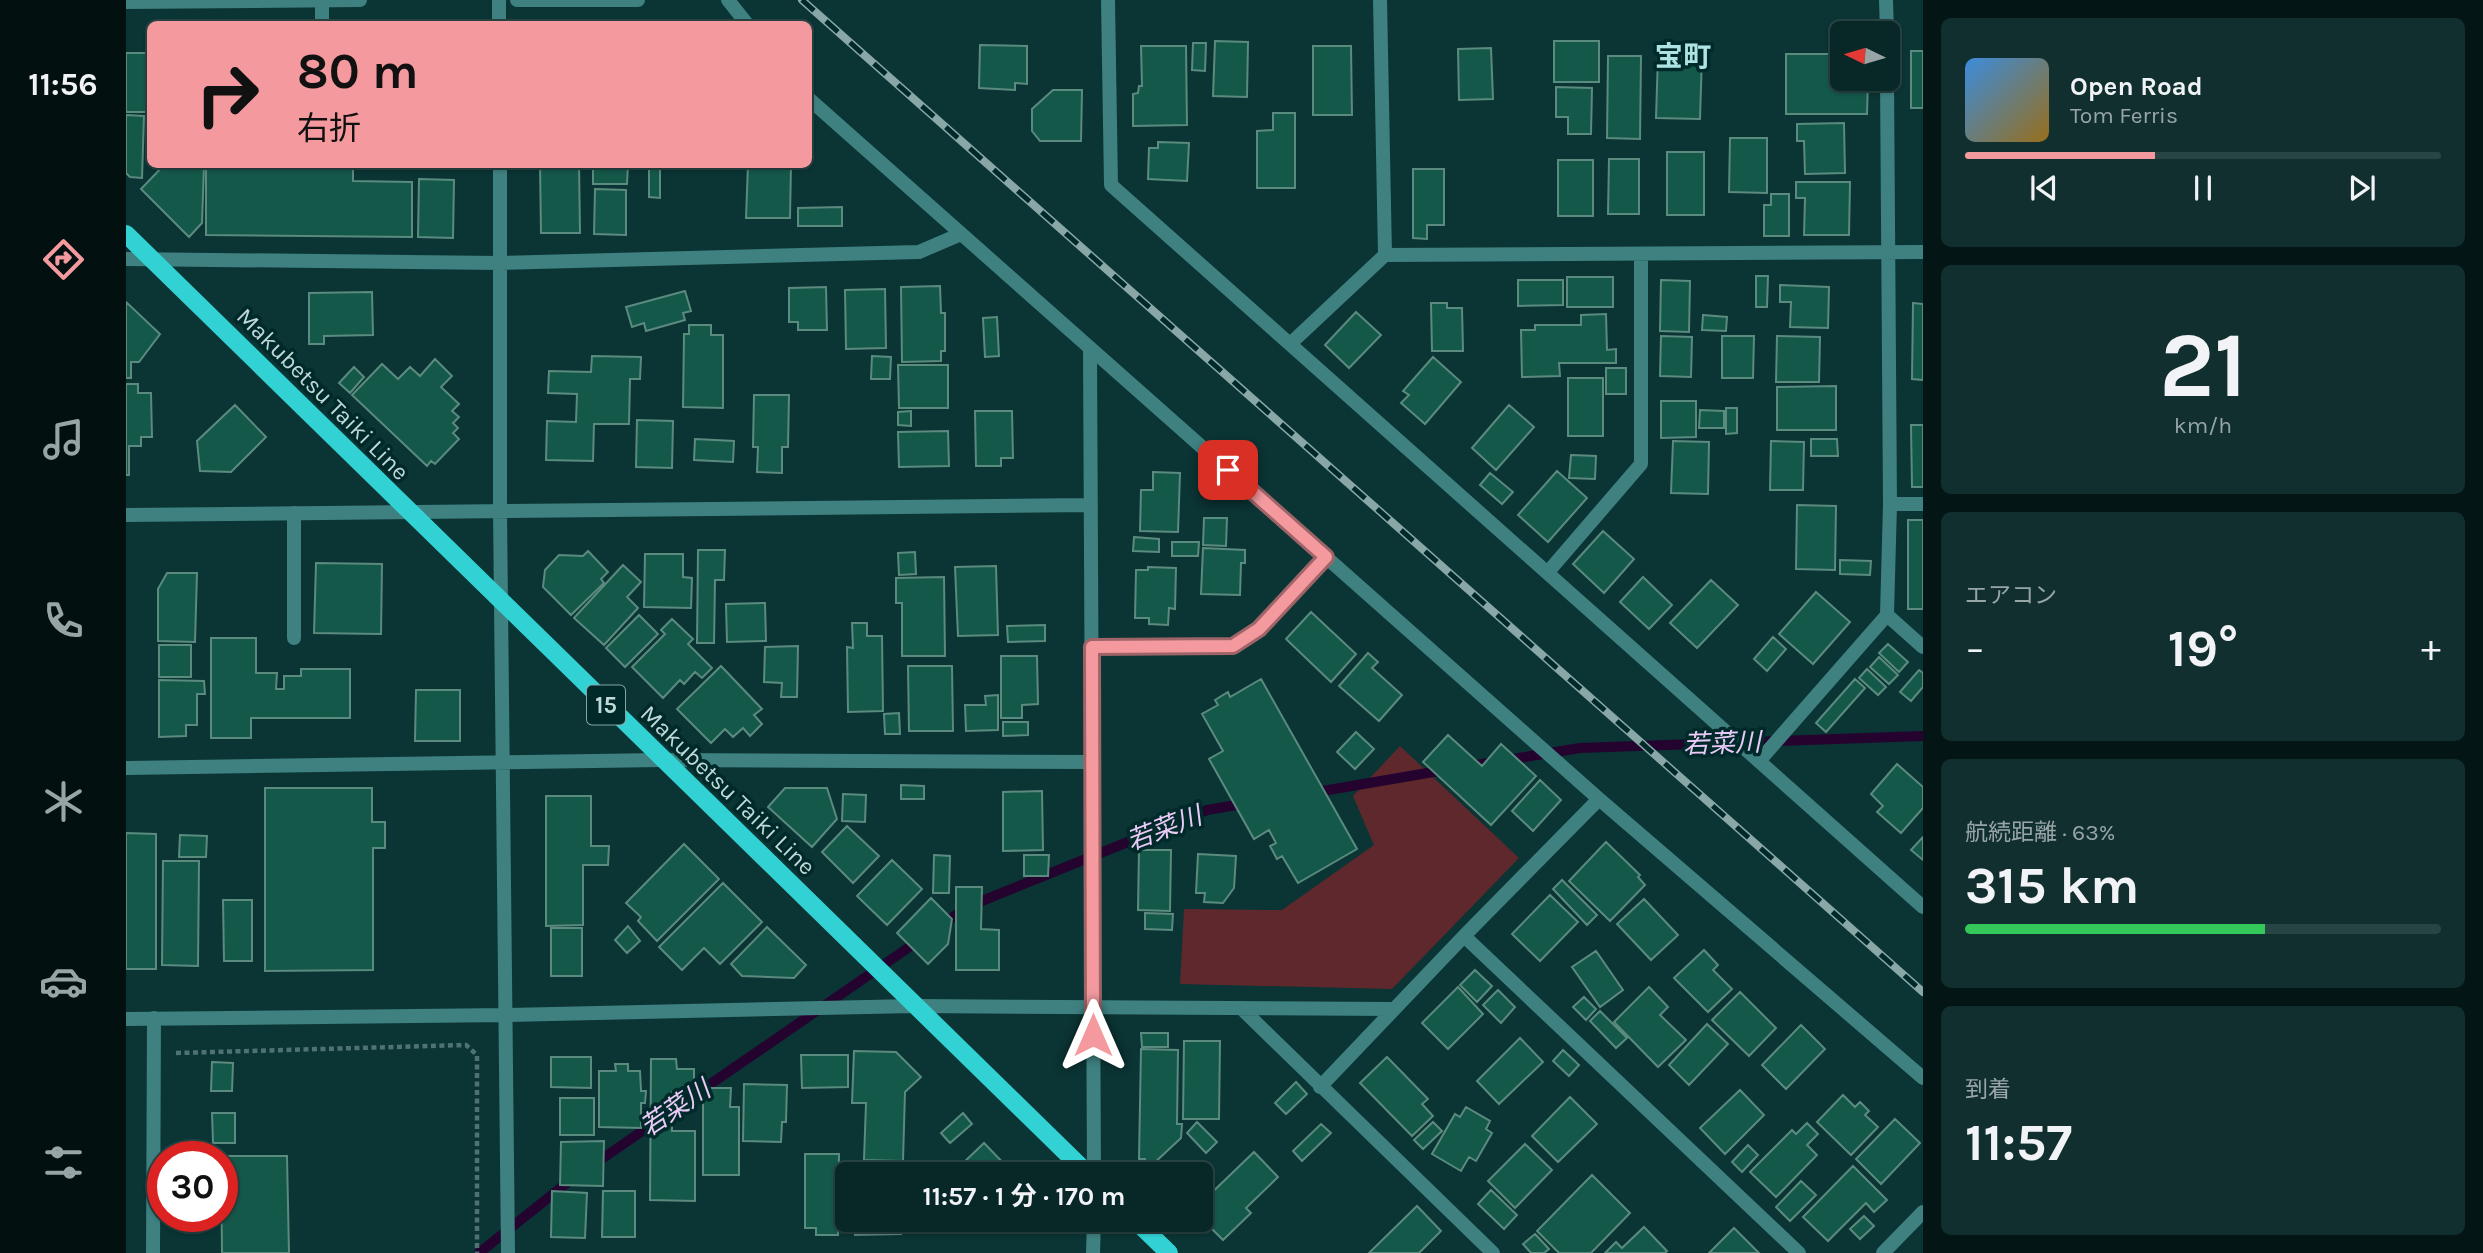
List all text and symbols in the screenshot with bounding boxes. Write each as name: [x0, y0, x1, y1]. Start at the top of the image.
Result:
north arrow: [1830, 21, 1900, 91]
map controls: [1830, 21, 1900, 91]
district label: 宝町: [1655, 40, 1711, 73]
text: 80 m: [297, 43, 419, 100]
icon: right: [182, 49, 273, 140]
text: 11:56: [28, 66, 98, 103]
text: Open Road: [2070, 71, 2203, 102]
text: Tom Ferris: [2070, 102, 2178, 129]
text: 右折: [297, 110, 361, 147]
icon: previous: [2025, 169, 2063, 207]
icon: pause: [2184, 169, 2222, 207]
icon: next: [2343, 169, 2381, 207]
icon: directions: [39, 235, 88, 284]
street label: Makubetsu Taiki Line: [231, 302, 415, 486]
text: 21: [2159, 313, 2247, 419]
text: km/h: [2174, 412, 2232, 439]
icon: music: [39, 415, 88, 464]
pin: [1198, 440, 1258, 500]
icon: arrive: [1209, 451, 1247, 489]
text: エアコン: [1965, 582, 2057, 609]
icon: phone: [39, 596, 88, 645]
text: 19°: [2168, 618, 2238, 679]
text: −: [1965, 626, 1985, 671]
text: +: [2421, 626, 2441, 671]
road number: 15: [587, 685, 625, 724]
street label: Makubetsu Taiki Line: [635, 699, 821, 881]
water label: 若菜川: [1682, 727, 1765, 760]
icon: climate: [39, 777, 88, 826]
water label: 若菜川: [1122, 799, 1209, 857]
text: 航続距離 · 63%: [1965, 819, 2115, 846]
text: 315 km: [1965, 855, 2139, 916]
icon: car: [39, 957, 88, 1006]
position arrow: [1056, 998, 1130, 1072]
water label: 若菜川: [634, 1072, 719, 1143]
text: 到着: [1965, 1076, 2011, 1103]
text: 11:57: [1965, 1112, 2072, 1173]
icon: filters: [39, 1138, 88, 1187]
speed limit sign: 30: [147, 1141, 238, 1232]
text: 11:57 · 1 分 · 170 m: [923, 1181, 1125, 1212]

